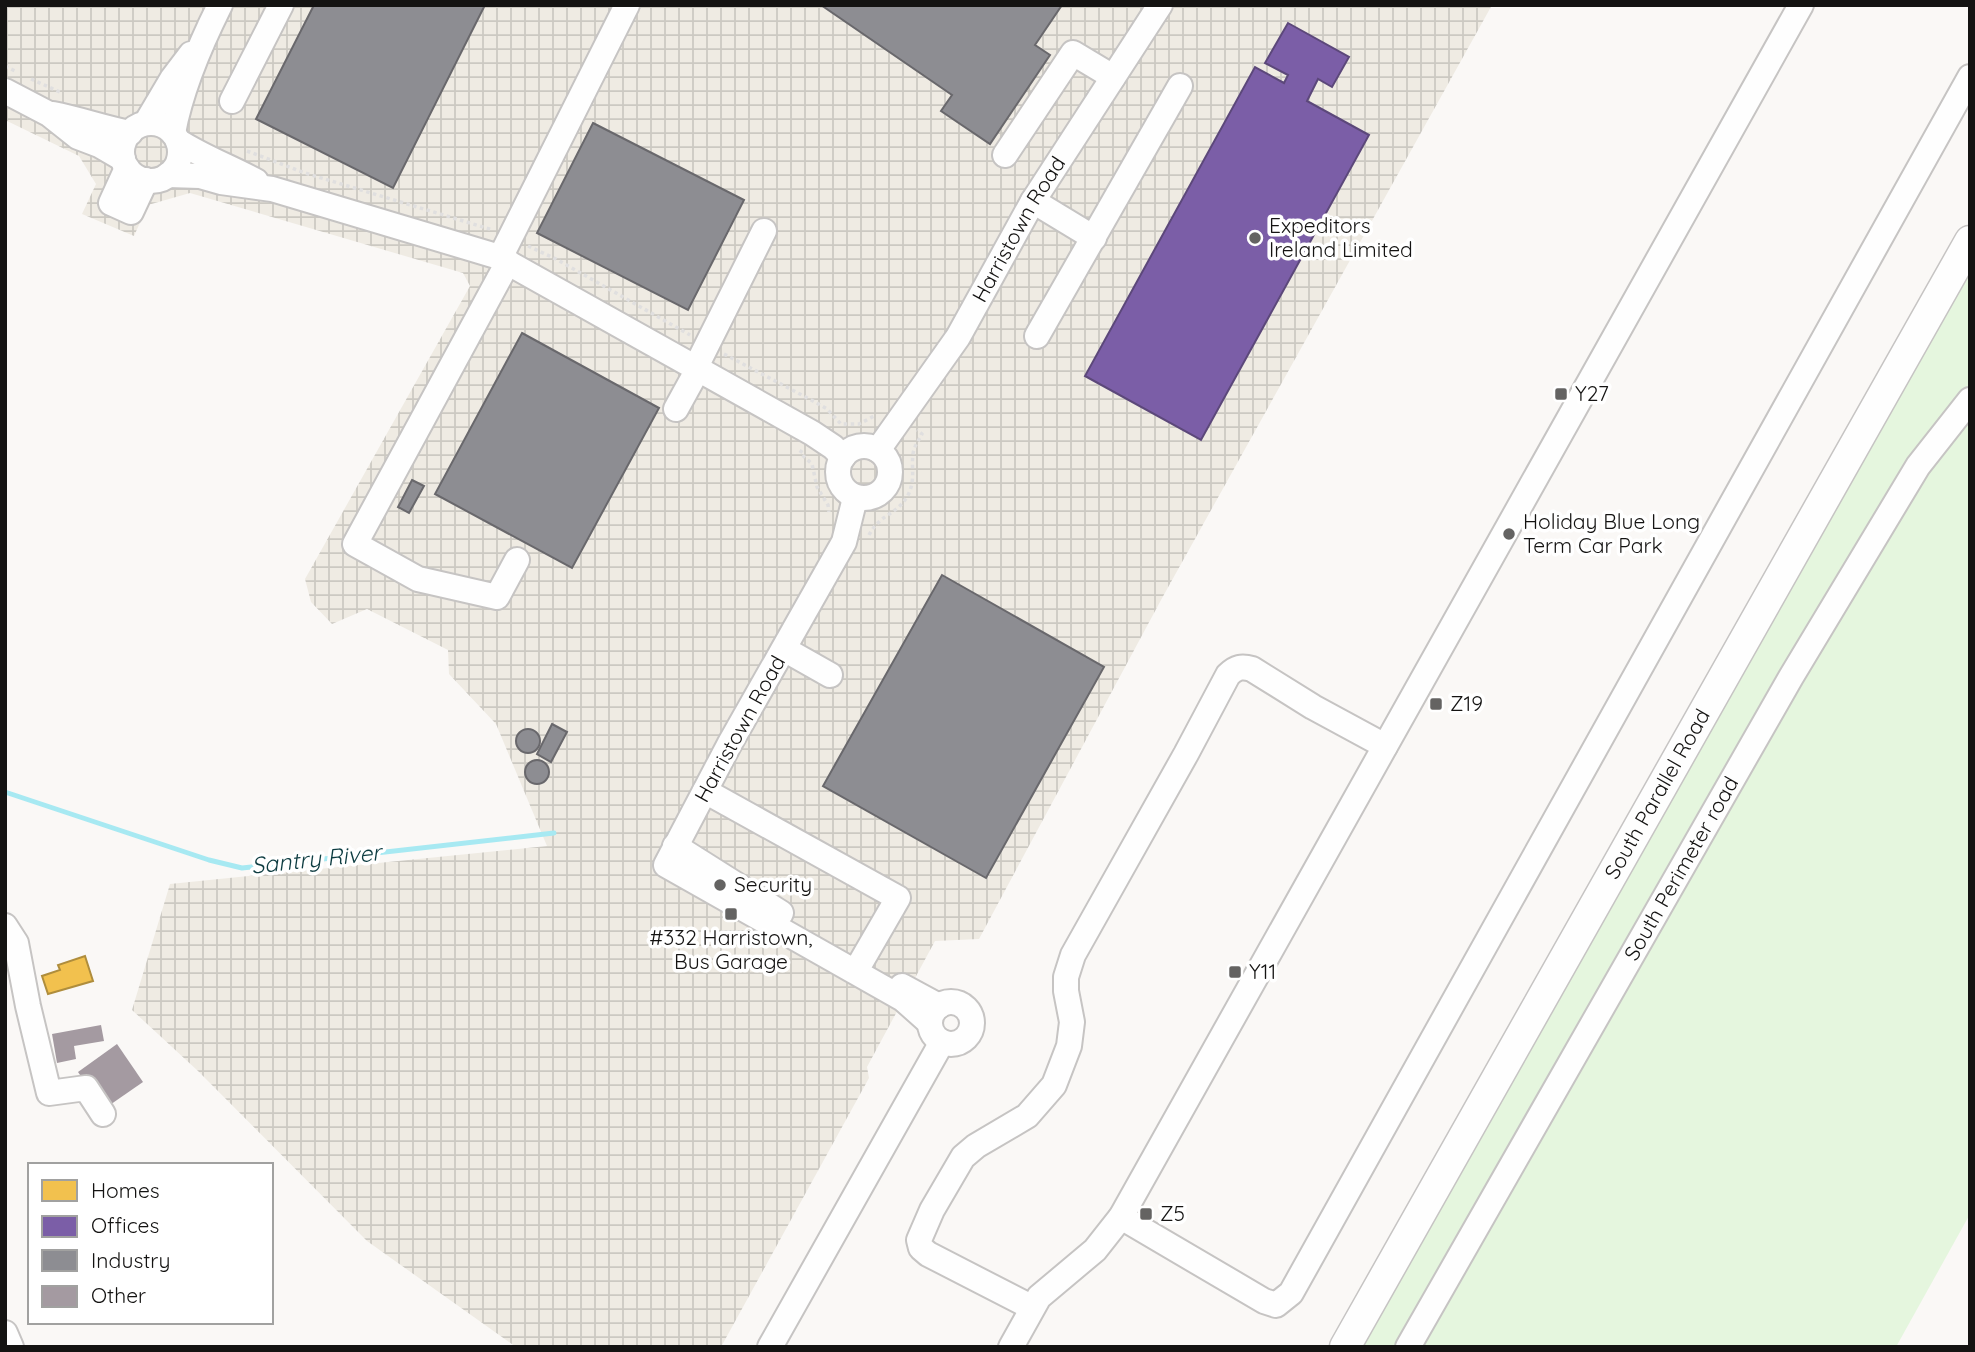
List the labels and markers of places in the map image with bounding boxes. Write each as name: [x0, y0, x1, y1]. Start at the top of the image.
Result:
place label: Expeditors Ireland Limited: [1269, 212, 1413, 262]
marker: Expeditors Ireland Limited: [1247, 230, 1263, 246]
place label: Y27: [1575, 380, 1609, 406]
marker: Y27: [1553, 386, 1569, 402]
place label: Holiday Blue Long Term Car Park: [1523, 508, 1700, 558]
marker: Holiday Blue Long Term Car Park: [1501, 526, 1517, 542]
place label: Z19: [1450, 690, 1483, 716]
marker: Z19: [1428, 696, 1444, 712]
place label: Security: [734, 871, 812, 897]
marker: Security: [712, 877, 728, 893]
marker: #332 Harristown, Bus Garage: [723, 906, 739, 922]
place label: #332 Harristown, Bus Garage: [649, 924, 813, 974]
place label: Y11: [1249, 958, 1276, 984]
marker: Y11: [1227, 964, 1243, 980]
place label: Z5: [1160, 1200, 1185, 1226]
marker: Z5: [1138, 1206, 1154, 1222]

